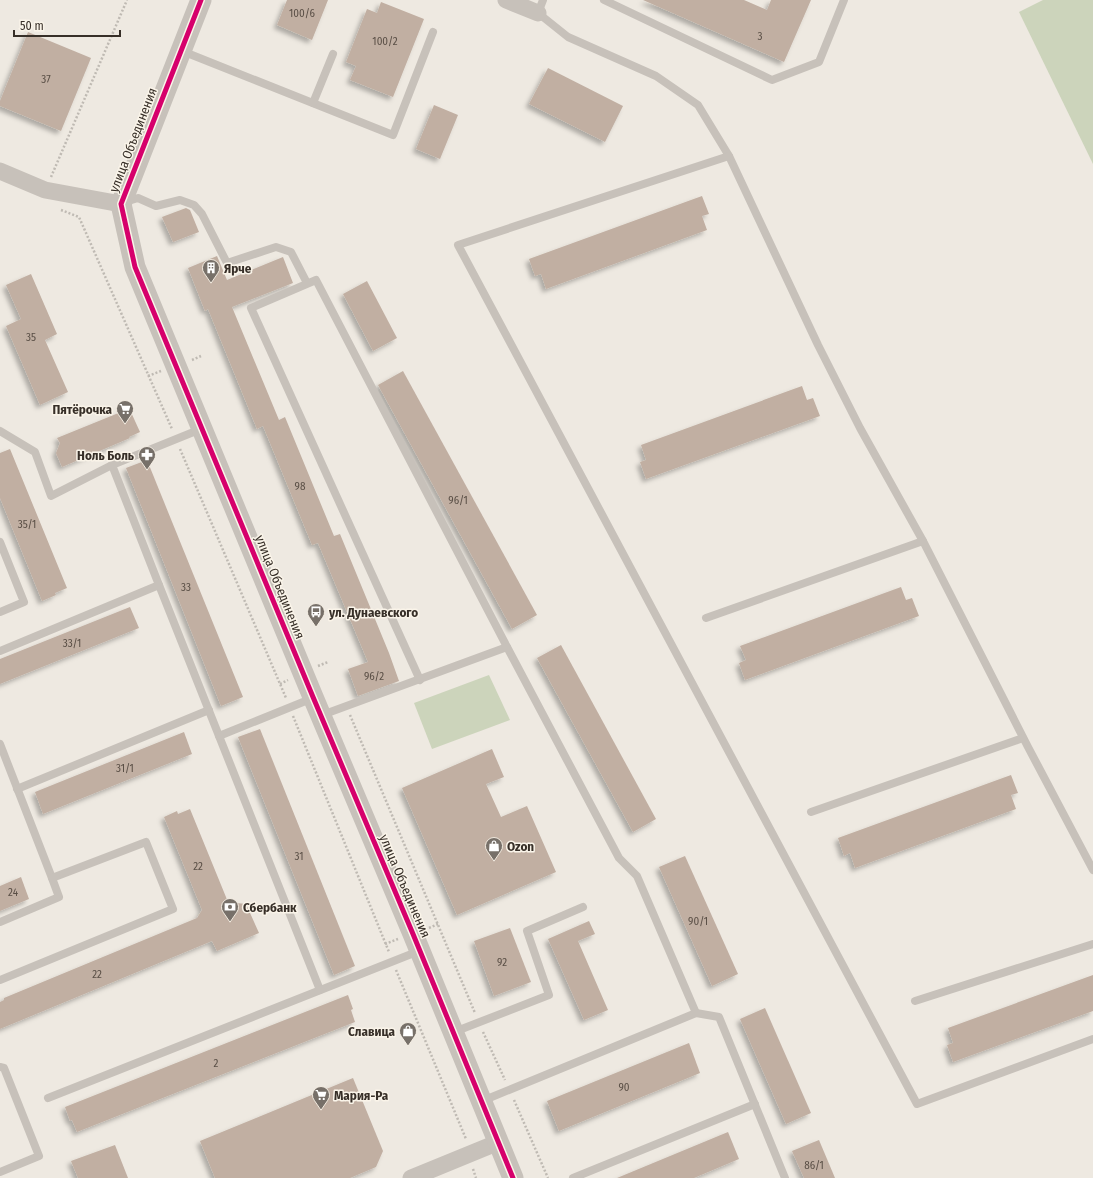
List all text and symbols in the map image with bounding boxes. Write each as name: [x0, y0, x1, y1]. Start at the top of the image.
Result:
house number: 100/6: [289, 7, 316, 20]
scale bar: [14, 12, 120, 38]
text: 50 m: [20, 19, 44, 33]
house number: 3: [758, 30, 763, 43]
house number: 100/2: [372, 35, 398, 48]
house number: 37: [41, 73, 51, 86]
street label: улица Объединения: [106, 86, 160, 194]
building icon: Ярче: [201, 258, 221, 283]
place label: Ярче: [224, 261, 252, 276]
house number: 35: [26, 331, 36, 344]
supermarket icon: Пятёрочка: [115, 399, 135, 424]
place label: Пятёрочка: [52, 402, 113, 417]
pharmacy icon: Ноль Боль: [137, 445, 157, 470]
place label: Ноль Боль: [77, 448, 134, 463]
house number: 98: [295, 480, 306, 493]
house number: 96/1: [448, 494, 468, 507]
house number: 35/1: [18, 518, 36, 531]
street label: улица Объединения: [252, 533, 308, 641]
house number: 33: [181, 581, 191, 594]
bus stop icon: ул. Дунаевского: [306, 602, 326, 627]
place label: ул. Дунаевского: [328, 605, 418, 620]
house number: 33/1: [63, 637, 81, 650]
house number: 96/2: [364, 670, 384, 683]
house number: 31/1: [116, 762, 134, 775]
street label: улица Объединения: [376, 832, 434, 940]
shop icon: Ozon: [484, 836, 504, 861]
place label: Ozon: [507, 839, 534, 854]
house number: 31: [295, 850, 304, 863]
house number: 22: [193, 860, 203, 873]
house number: 24: [8, 886, 19, 899]
bank icon: Сбербанк: [220, 897, 240, 922]
place label: Сбербанк: [243, 900, 297, 915]
house number: 90/1: [688, 915, 708, 928]
house number: 92: [497, 956, 507, 969]
house number: 22: [92, 968, 102, 981]
shop icon: Славица: [398, 1021, 418, 1046]
place label: Славица: [348, 1024, 396, 1039]
house number: 2: [214, 1057, 219, 1070]
house number: 90: [618, 1081, 630, 1094]
supermarket icon: Мария-Ра: [311, 1085, 331, 1110]
place label: Мария-Ра: [334, 1088, 389, 1103]
house number: 86/1: [804, 1159, 824, 1172]

